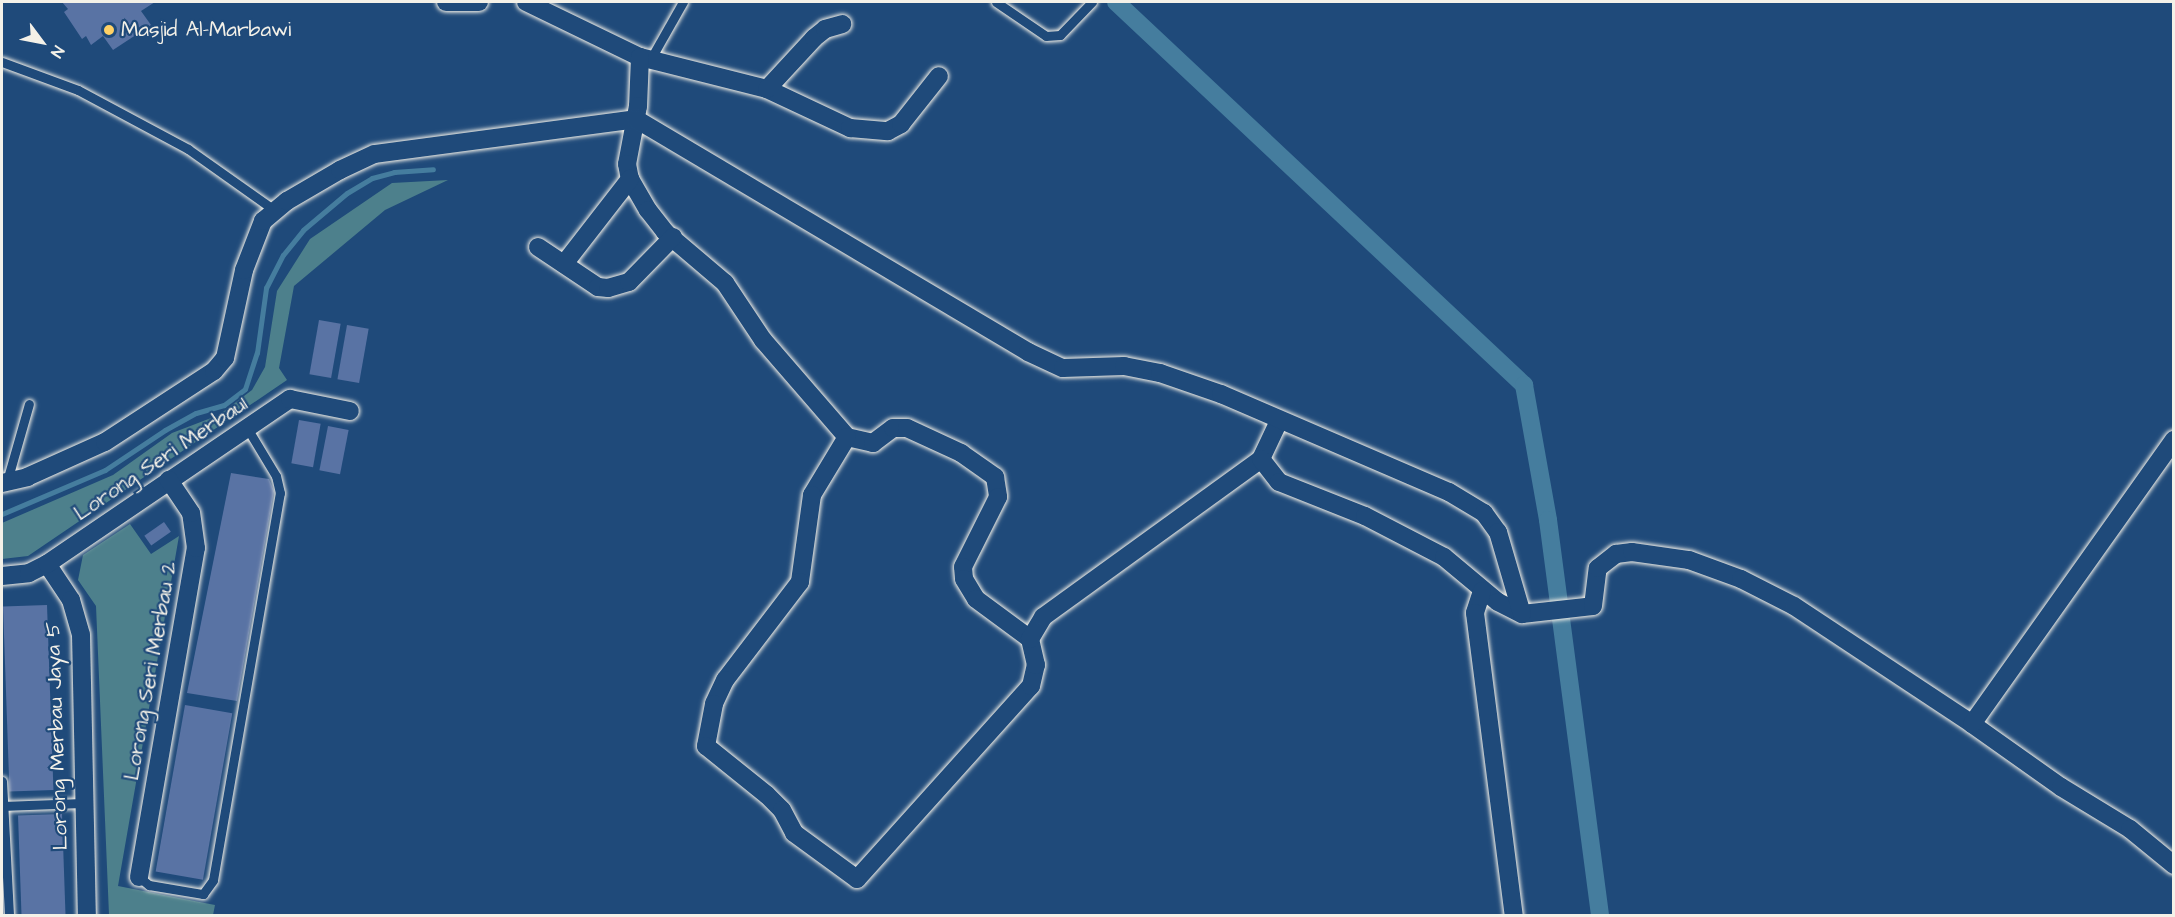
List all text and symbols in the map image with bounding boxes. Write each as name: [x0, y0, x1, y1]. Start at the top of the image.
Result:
north arrow: [12, 12, 72, 72]
place label: Masjid Al-Marbawi: [121, 17, 291, 43]
marker: Masjid Al-Marbawi: [102, 23, 116, 37]
text: N: [45, 41, 69, 62]
street label: Lorong Seri Merbau1: [70, 392, 252, 526]
street label: Lorong Seri Merbau 2: [119, 560, 183, 782]
street label: Lorong Merbau Jaya 5: [40, 621, 74, 851]

